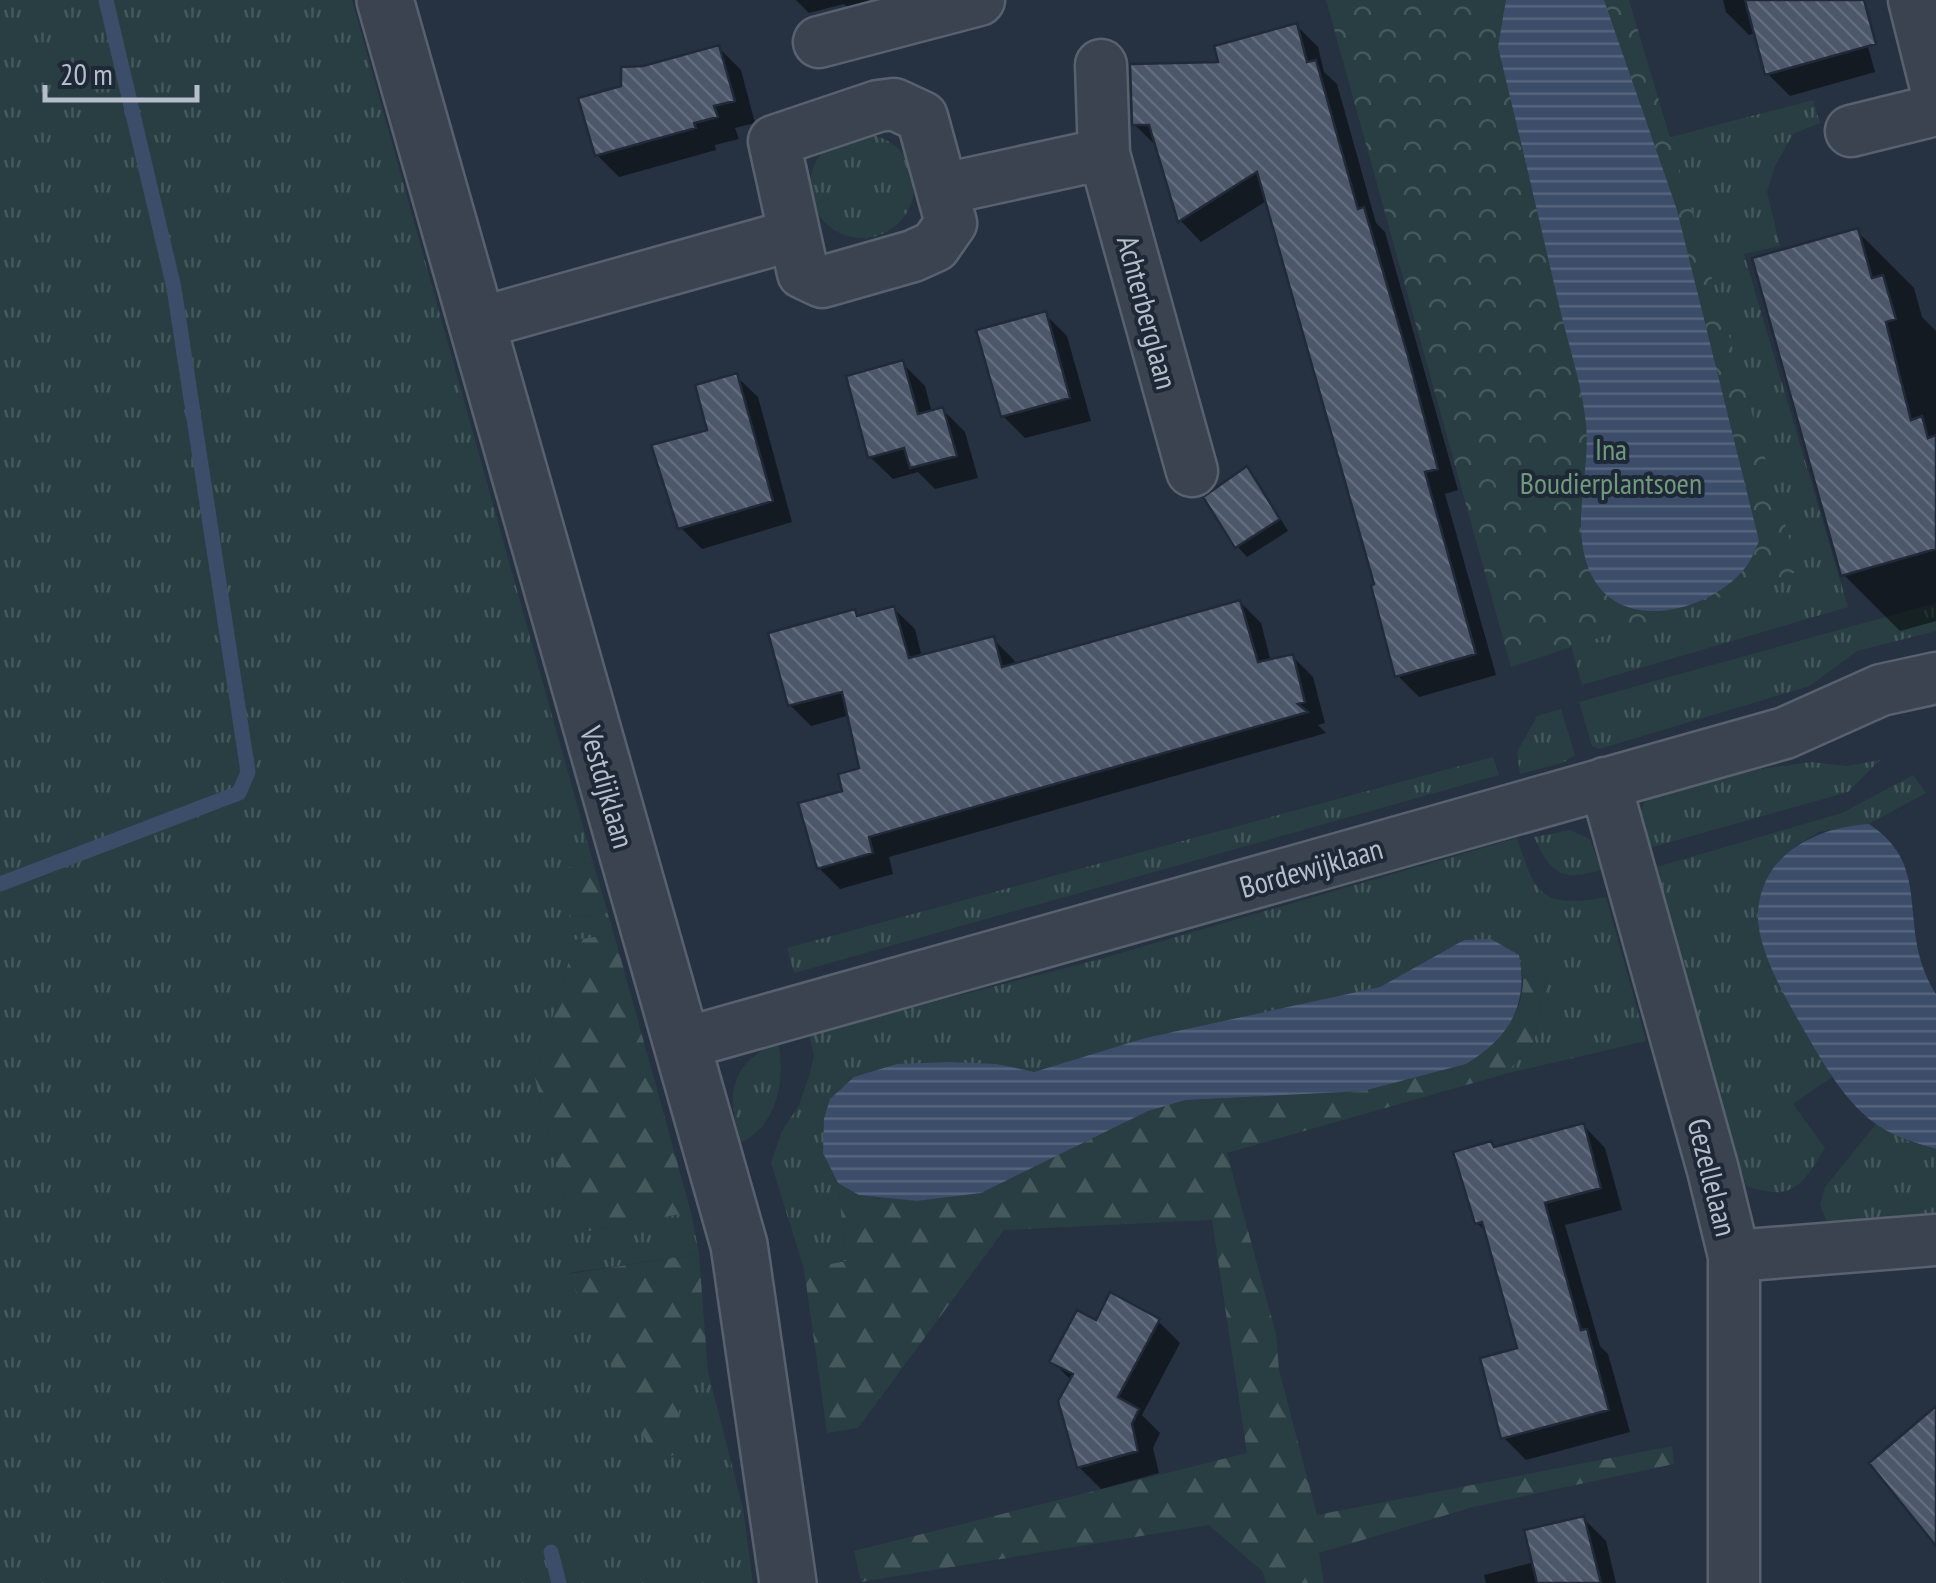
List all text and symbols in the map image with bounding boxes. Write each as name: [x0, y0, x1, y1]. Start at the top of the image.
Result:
scale bar: [45, 40, 198, 102]
text: 20 m: [60, 54, 113, 93]
street label: Achterberglaan: [1109, 231, 1187, 393]
park label: Ina Boudierplantsoen: [1520, 429, 1702, 502]
street label: Vestdijklaan: [572, 721, 644, 852]
street label: Bordewijklaan: [1235, 828, 1387, 906]
street label: Gezellelaan: [1680, 1114, 1746, 1240]

